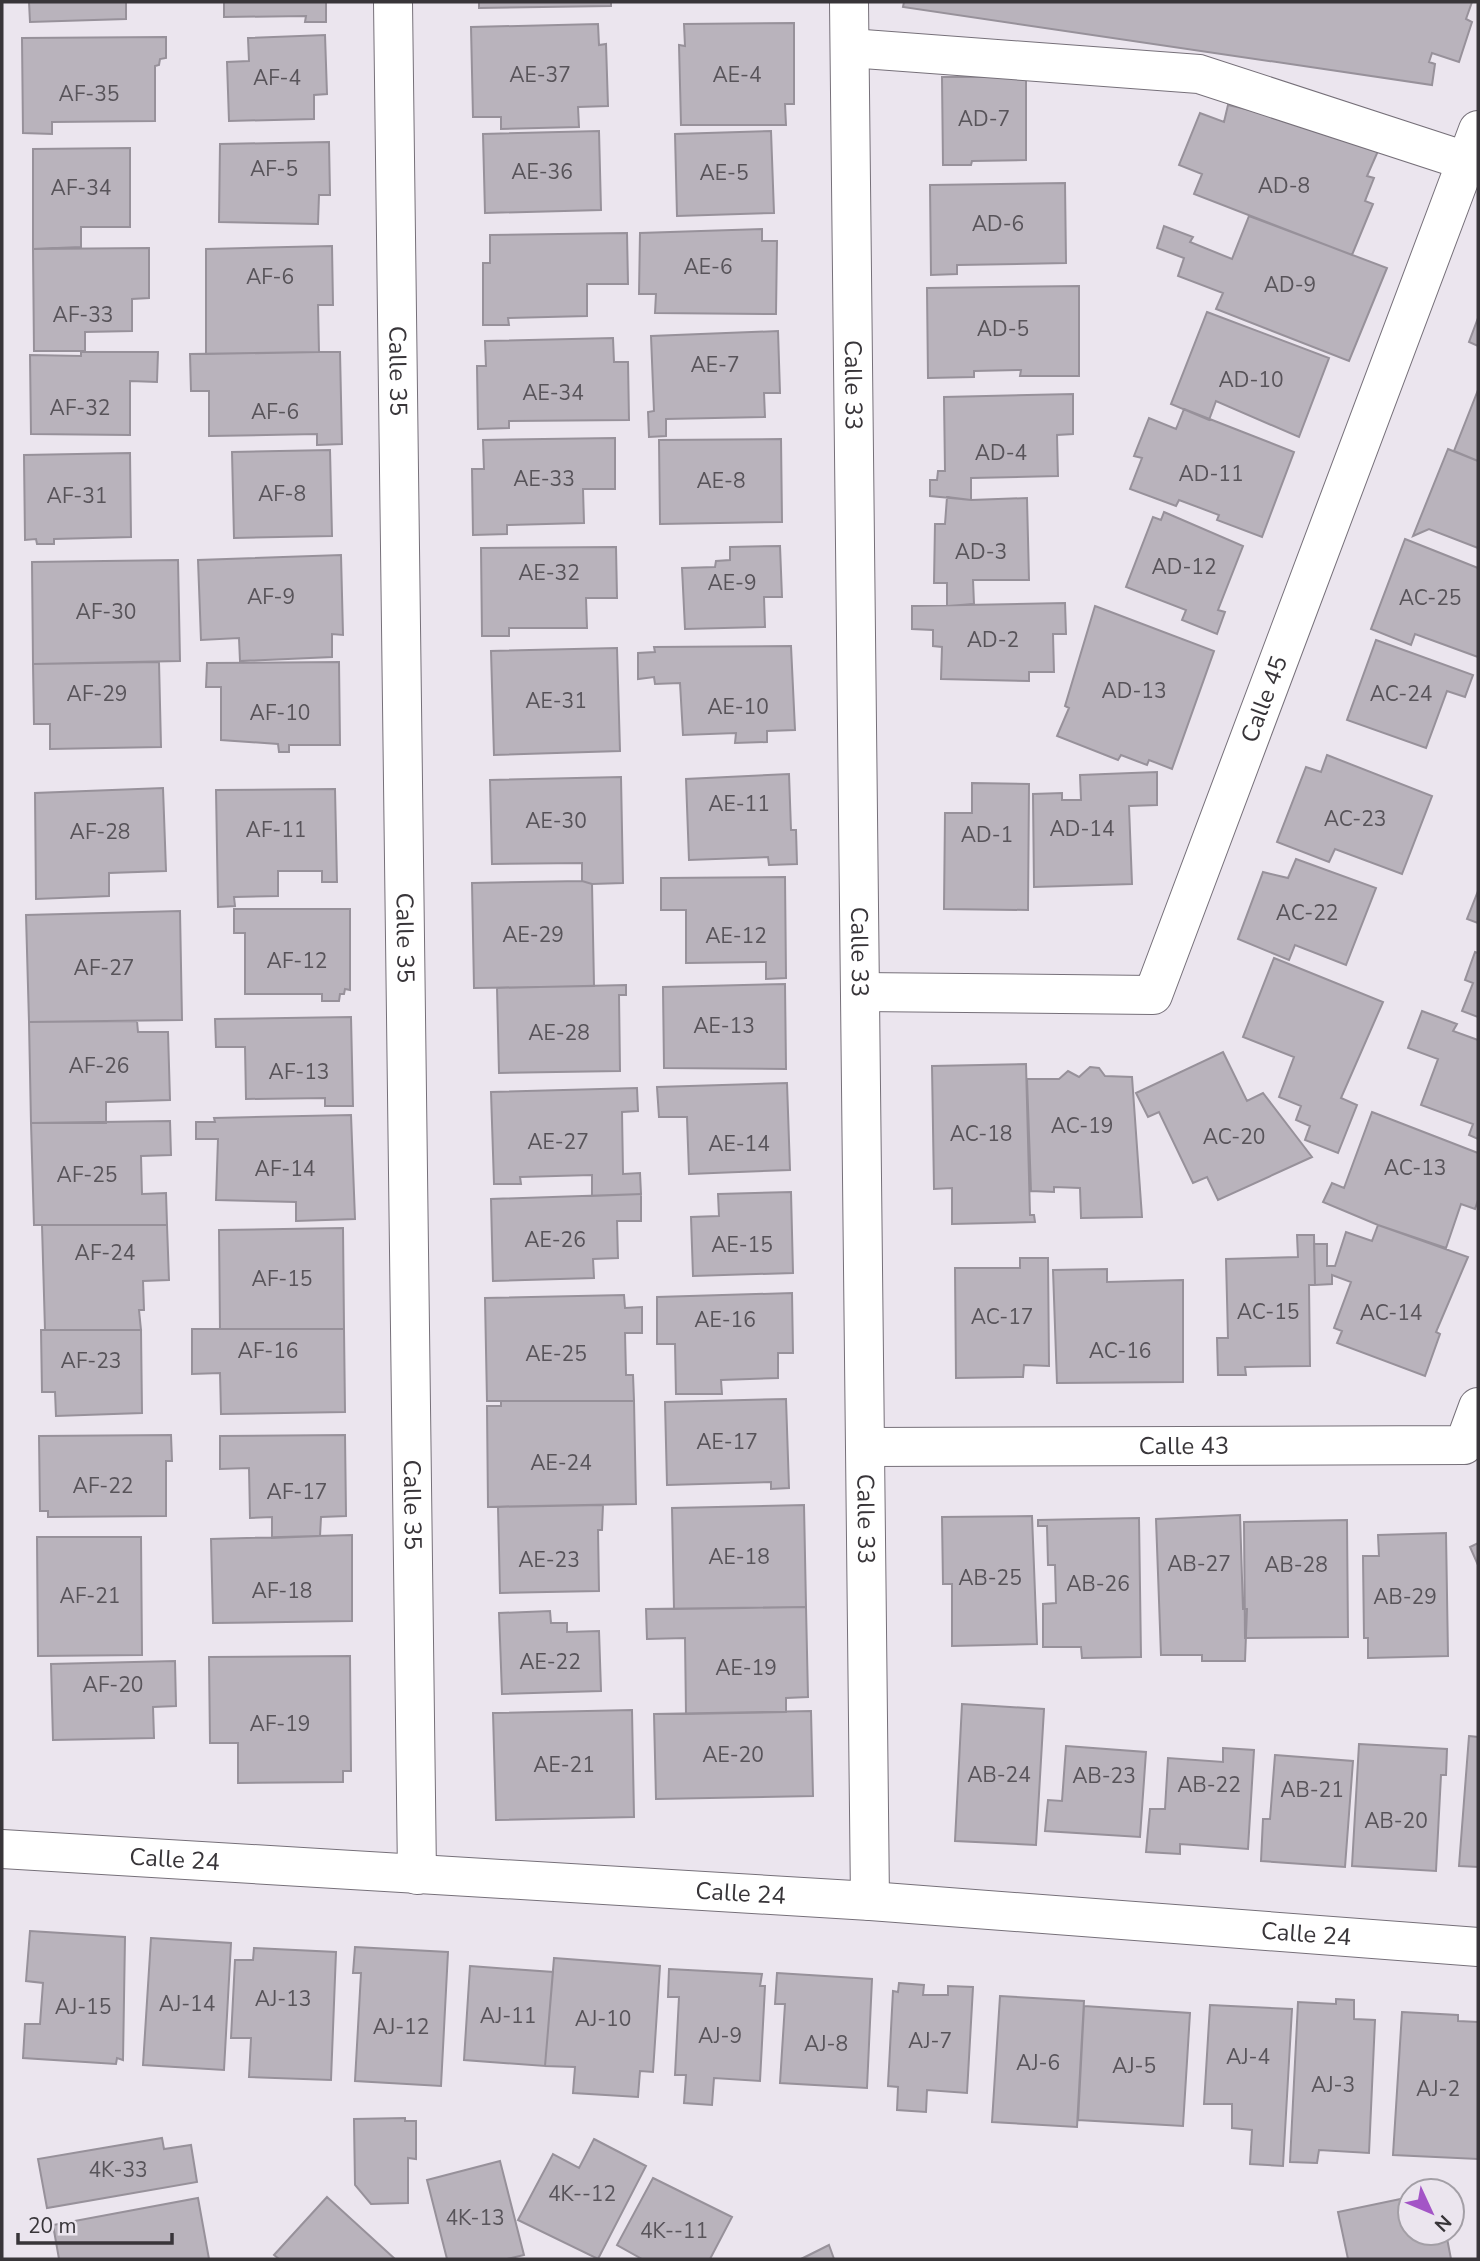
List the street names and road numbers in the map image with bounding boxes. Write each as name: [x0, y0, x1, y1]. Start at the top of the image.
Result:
street label: Calle 35: [381, 326, 414, 416]
street label: Calle 33: [837, 340, 870, 430]
street label: Calle 45: [1233, 651, 1295, 747]
street label: Calle 35: [388, 893, 422, 983]
street label: Calle 33: [843, 907, 876, 997]
street label: Calle 43: [1139, 1430, 1229, 1462]
street label: Calle 35: [396, 1459, 429, 1550]
street label: Calle 33: [849, 1474, 882, 1564]
street label: Calle 24: [129, 1841, 221, 1878]
street label: Calle 24: [695, 1875, 787, 1912]
street label: Calle 24: [1260, 1915, 1352, 1953]

